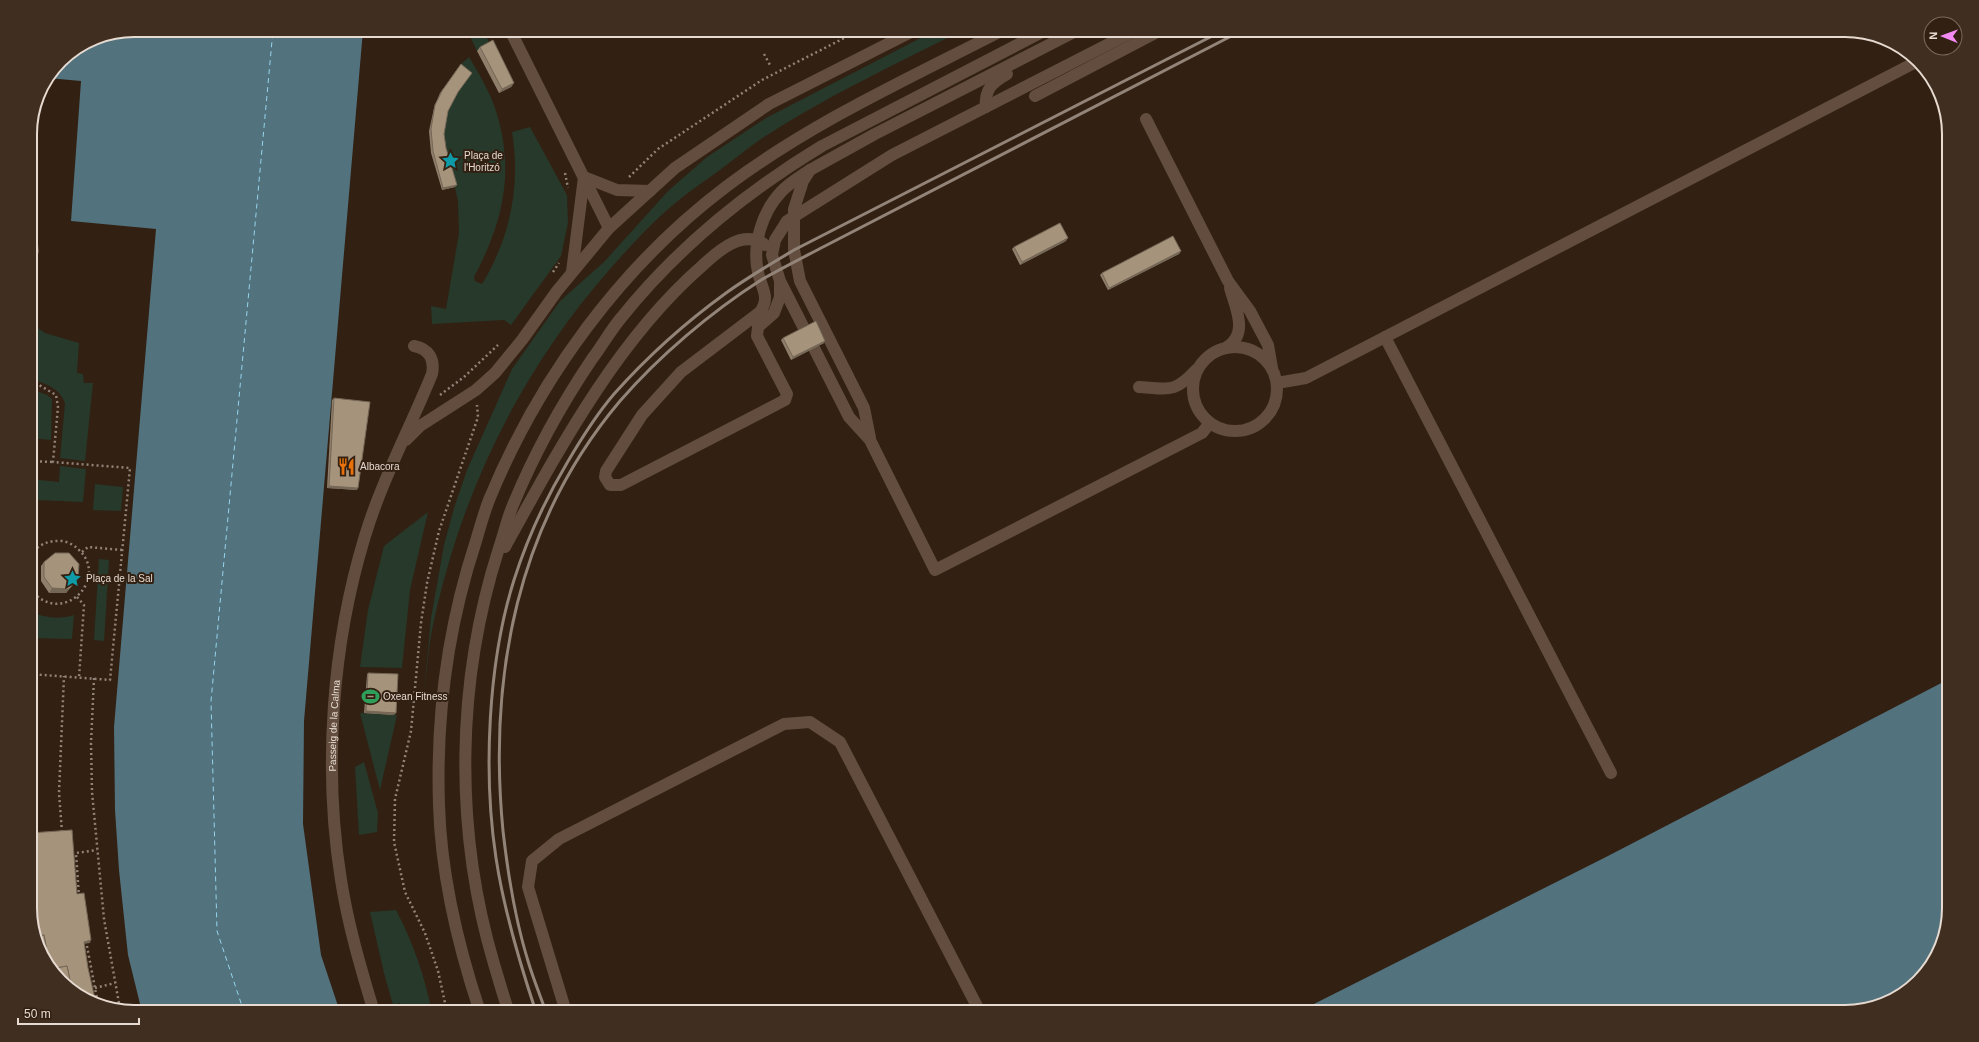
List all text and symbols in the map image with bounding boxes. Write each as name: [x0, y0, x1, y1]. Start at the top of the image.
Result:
north arrow: [1923, 16, 1963, 56]
text: N: [1927, 32, 1939, 40]
place label: Plaça de l'Horitzó: [464, 150, 503, 173]
place icon: Plaça de l'Horitzó: [441, 151, 461, 171]
restaurant icon: Albacora: [337, 456, 357, 476]
place label: Albacora: [360, 461, 400, 472]
place icon: Plaça de la Sal: [63, 568, 83, 588]
place label: Plaça de la Sal: [86, 573, 153, 584]
street label: Passeig de la Calma: [326, 679, 342, 772]
sports icon: Oxean Fitness: [360, 686, 380, 706]
place label: Oxean Fitness: [383, 691, 447, 702]
scale bar: [18, 1000, 139, 1026]
text: 50 m: [24, 1007, 51, 1021]

